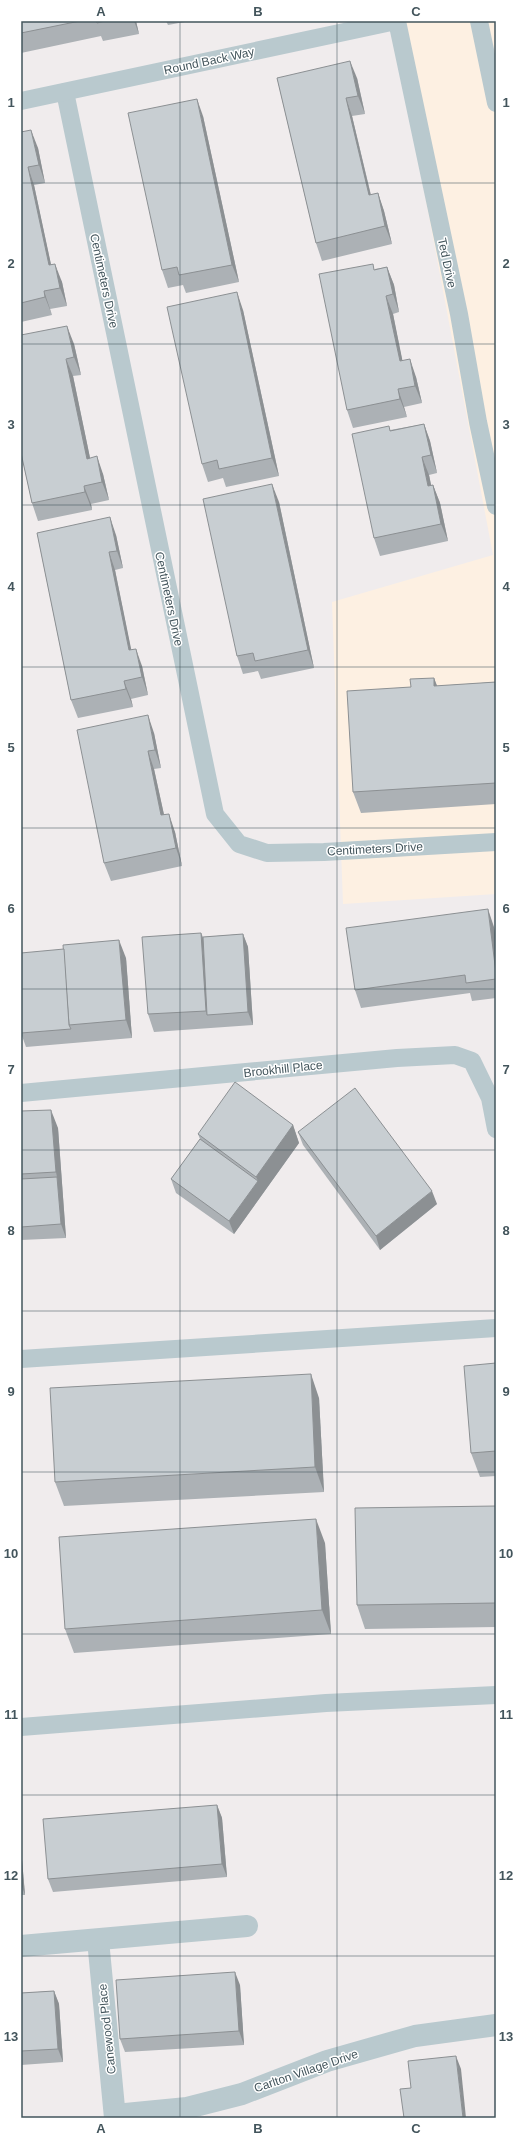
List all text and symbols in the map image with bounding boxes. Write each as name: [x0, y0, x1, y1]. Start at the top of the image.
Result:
text: A: [96, 4, 106, 19]
text: B: [253, 4, 263, 19]
text: C: [411, 4, 421, 19]
street label: Round Back Way: [162, 45, 256, 77]
text: 1: [7, 95, 15, 110]
text: 1: [502, 95, 510, 110]
street label: Centimeters Drive: [87, 233, 121, 330]
street label: Ted Drive: [435, 237, 459, 290]
text: 2: [7, 256, 15, 271]
text: 2: [502, 256, 510, 271]
text: 3: [7, 417, 15, 432]
text: 3: [502, 417, 510, 432]
street label: Centimeters Drive: [152, 551, 186, 648]
text: 4: [7, 579, 15, 594]
text: 4: [502, 579, 510, 594]
text: 5: [7, 740, 15, 755]
text: 5: [502, 740, 510, 755]
street label: Centimeters Drive: [327, 839, 424, 859]
text: 6: [7, 901, 15, 916]
text: 6: [502, 901, 510, 916]
street label: Brookhill Place: [243, 1058, 324, 1080]
text: 7: [7, 1062, 15, 1077]
text: 7: [502, 1062, 510, 1077]
text: 8: [7, 1223, 15, 1238]
text: 8: [502, 1223, 510, 1238]
text: 9: [7, 1384, 15, 1399]
text: 9: [502, 1384, 510, 1399]
text: 10: [4, 1546, 18, 1561]
text: 10: [499, 1546, 513, 1561]
text: 11: [4, 1707, 18, 1722]
text: 11: [499, 1707, 513, 1722]
text: 12: [4, 1868, 18, 1883]
text: 12: [499, 1868, 513, 1883]
street label: Canewood Place: [95, 1983, 119, 2075]
text: 13: [4, 2029, 18, 2044]
text: 13: [499, 2029, 513, 2044]
street label: Carlton Village Drive: [252, 2047, 360, 2095]
text: A: [96, 2121, 106, 2136]
text: B: [253, 2121, 263, 2136]
text: C: [411, 2121, 421, 2136]

